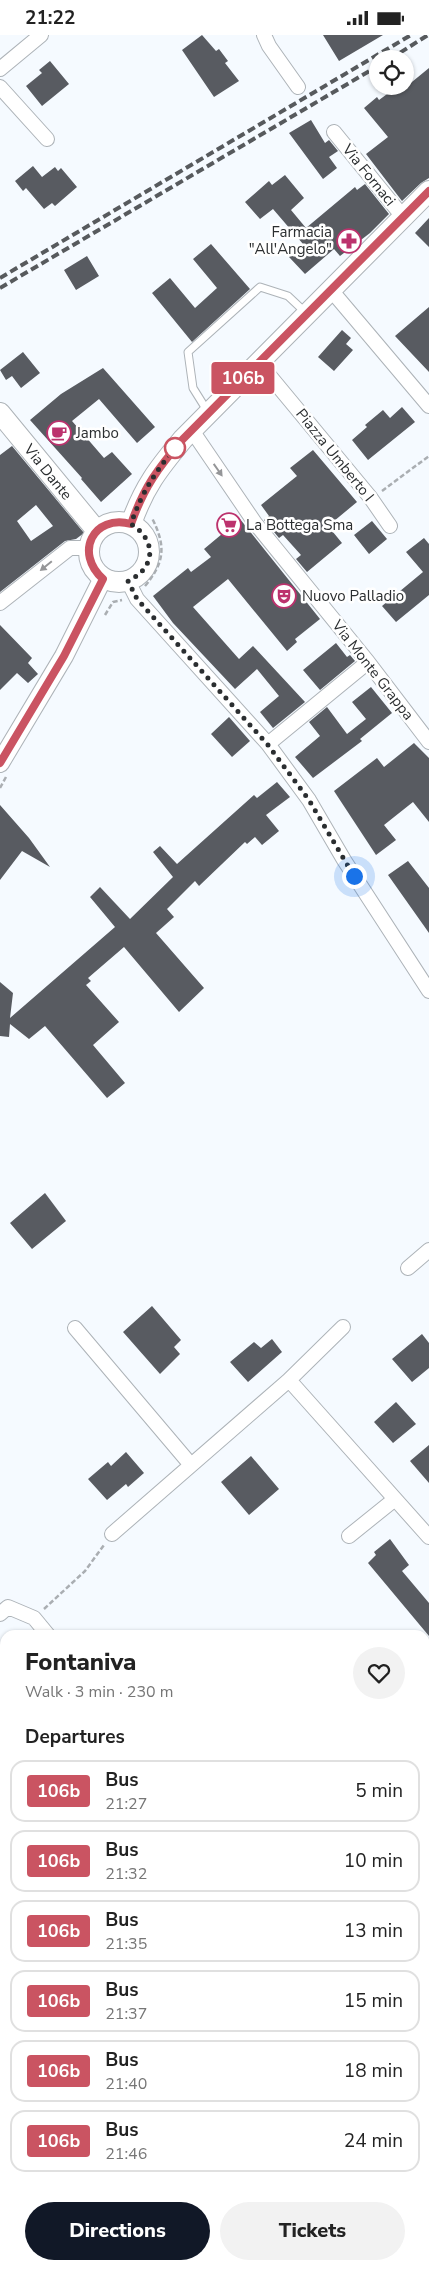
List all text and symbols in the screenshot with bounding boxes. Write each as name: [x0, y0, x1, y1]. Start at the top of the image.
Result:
text: 21:22: [25, 5, 75, 31]
map controls: [369, 50, 414, 95]
button: locate: [369, 50, 414, 95]
street label: Via Fornaci: [337, 139, 400, 210]
place label: Farmacia "All'Angelo": [249, 222, 332, 259]
pharmacy icon: Farmacia "All'Angelo": [336, 228, 362, 254]
line badge: 106b: [208, 362, 278, 394]
text: 106b: [221, 366, 265, 390]
street label: Piazza Umberto I: [291, 404, 379, 506]
cafe icon: Jambo: [46, 420, 72, 446]
place label: Jambo: [75, 423, 119, 443]
unlabelled marker: [164, 437, 186, 459]
street label: Via Dante: [19, 439, 77, 504]
one-way arrow: [213, 463, 223, 477]
supermarket icon: La Bottega Sma: [216, 512, 242, 538]
place label: La Bottega Sma: [246, 515, 353, 535]
one-way arrow: [40, 561, 53, 572]
theatre icon: Nuovo Palladio: [271, 583, 297, 609]
place label: Nuovo Palladio: [302, 586, 404, 606]
street label: Via Monte Grappa: [327, 615, 418, 724]
your location: [342, 864, 367, 889]
text: Fontaniva: [25, 1646, 136, 1678]
button: heart: [353, 1647, 405, 1699]
text: Walk · 3 min · 230 m: [25, 1681, 173, 1703]
text: Departures: [25, 1724, 125, 1750]
text: Bus: [105, 1767, 139, 1793]
text: 5 min: [355, 1778, 403, 1804]
text: 106b: [37, 1779, 80, 1803]
text: 21:27: [105, 1793, 147, 1815]
text: Bus: [105, 1837, 139, 1863]
text: 10 min: [344, 1848, 403, 1874]
text: 106b: [37, 1849, 80, 1873]
text: 21:32: [105, 1863, 147, 1885]
text: Bus: [105, 1907, 139, 1933]
text: 13 min: [344, 1918, 403, 1944]
text: 106b: [37, 1919, 80, 1943]
text: 21:35: [105, 1933, 147, 1955]
text: Bus: [105, 1977, 139, 2003]
text: 15 min: [344, 1988, 403, 2014]
text: 106b: [37, 1989, 80, 2013]
text: 21:37: [105, 2003, 147, 2025]
text: Bus: [105, 2047, 139, 2073]
text: 18 min: [344, 2058, 403, 2084]
text: 106b: [37, 2059, 80, 2083]
text: 21:40: [105, 2073, 147, 2095]
text: Bus: [105, 2117, 139, 2143]
text: 24 min: [344, 2128, 403, 2154]
text: 106b: [37, 2129, 80, 2153]
text: 21:46: [105, 2143, 147, 2165]
button: Directions: [25, 2202, 210, 2260]
button: Tickets: [220, 2202, 405, 2260]

